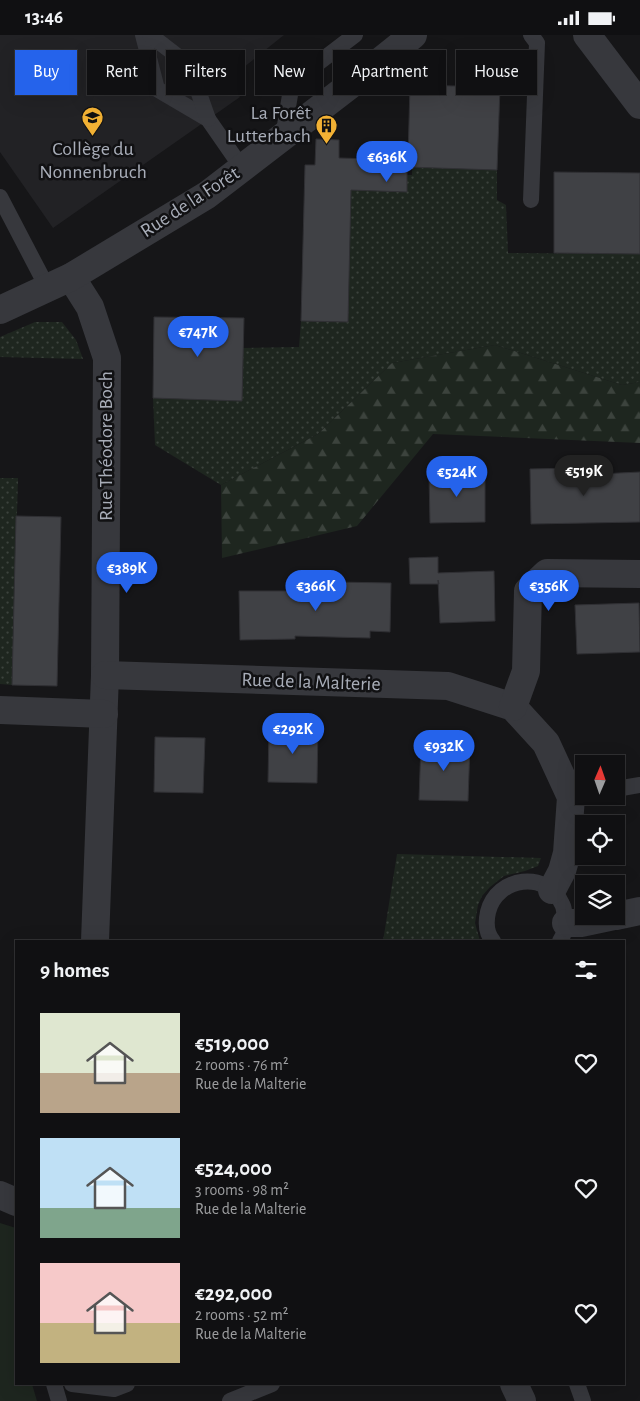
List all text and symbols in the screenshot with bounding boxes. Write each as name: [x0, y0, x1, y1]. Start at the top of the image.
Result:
text: 13:46: [25, 8, 63, 27]
chip: Buy: [15, 50, 77, 95]
chip: Rent: [87, 50, 156, 95]
chip: Filters: [166, 50, 245, 95]
chip: New: [255, 50, 323, 95]
chip: Apartment: [333, 50, 446, 95]
chip: House: [456, 50, 537, 95]
place label: La Forêt Lutterbach: [227, 103, 312, 146]
school or university icon: Collège du Nonnenbruch: [81, 105, 105, 136]
building icon: La Forêt Lutterbach: [315, 113, 339, 144]
place label: Collège du Nonnenbruch: [39, 139, 147, 182]
pin: €636K: [352, 141, 422, 183]
text: €636K: [367, 149, 407, 165]
street label: Rue de la Forêt: [137, 162, 244, 241]
pin: €747K: [163, 315, 233, 358]
text: €747K: [179, 324, 217, 340]
street label: Rue Théodore Boch: [96, 371, 116, 521]
pin: €524K: [422, 455, 492, 498]
pin: €519K: [549, 455, 619, 497]
text: €519K: [565, 463, 603, 479]
text: €524K: [437, 464, 477, 480]
pin: €389K: [92, 551, 162, 594]
text: €389K: [107, 560, 147, 576]
pin: €366K: [281, 569, 351, 612]
pin: €356K: [514, 569, 584, 612]
text: €366K: [296, 578, 336, 594]
text: €356K: [530, 578, 568, 594]
street label: Rue de la Malterie: [241, 670, 381, 694]
pin: €292K: [258, 713, 328, 755]
text: €292K: [273, 721, 313, 737]
pin: €932K: [409, 729, 479, 772]
text: €932K: [425, 738, 463, 754]
north arrow: [575, 755, 625, 805]
map controls: [575, 755, 625, 925]
button: locate: [575, 815, 625, 865]
button: layers: [575, 875, 625, 925]
icon: filters: [572, 956, 600, 984]
text: 9 homes: [40, 960, 110, 981]
icon: home: [80, 1033, 140, 1093]
text: €519,000: [195, 1033, 269, 1054]
icon: heart: [572, 1049, 600, 1077]
text: 2 rooms · 76 m²: [195, 1057, 289, 1073]
text: Rue de la Malterie: [195, 1076, 307, 1092]
icon: home: [80, 1158, 140, 1218]
text: €524,000: [195, 1158, 272, 1179]
icon: heart: [572, 1174, 600, 1202]
text: 3 rooms · 98 m²: [195, 1182, 289, 1198]
text: Rue de la Malterie: [195, 1201, 307, 1217]
icon: home: [80, 1283, 140, 1343]
text: €292,000: [195, 1283, 272, 1304]
icon: heart: [572, 1299, 600, 1327]
text: 2 rooms · 52 m²: [195, 1307, 288, 1323]
text: Rue de la Malterie: [195, 1326, 307, 1342]

